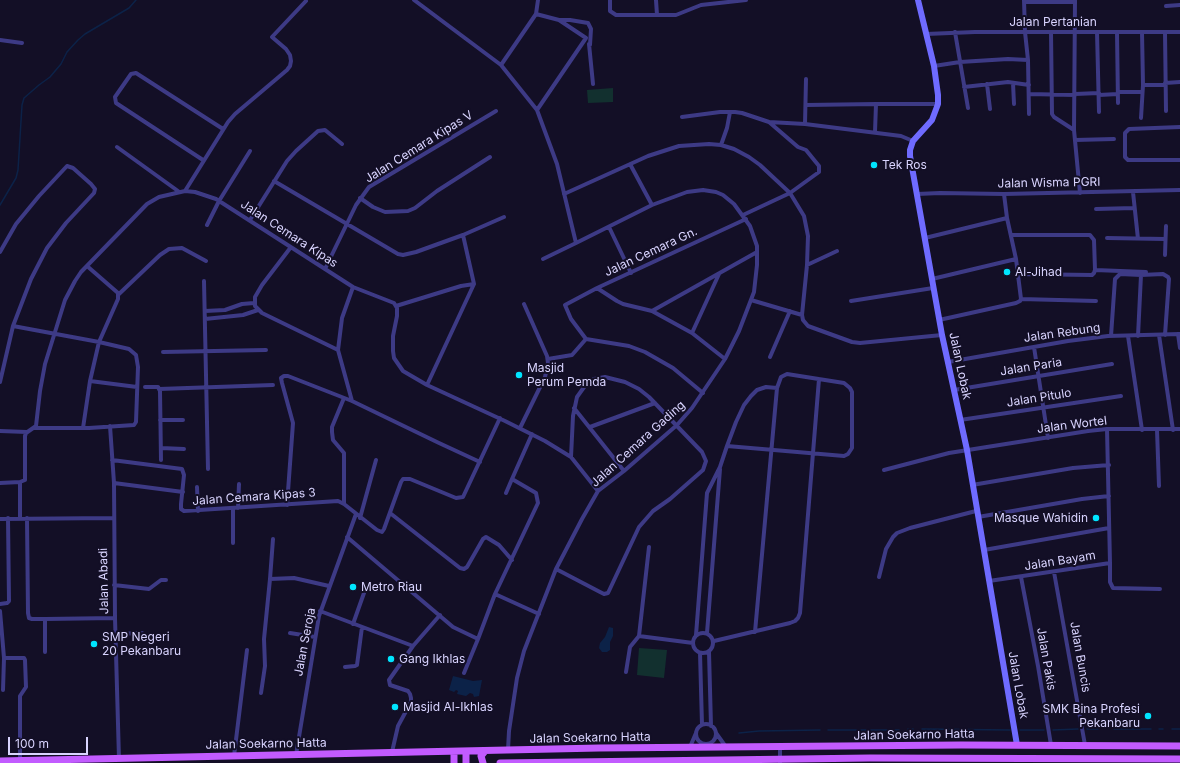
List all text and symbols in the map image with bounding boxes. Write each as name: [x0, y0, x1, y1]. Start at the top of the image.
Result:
street label: Jalan Pertanian: [1009, 15, 1097, 29]
street label: Jalan Cemara Kipas V: [362, 108, 476, 186]
place label: Tek Ros: [882, 158, 927, 172]
marker: Tek Ros: [869, 160, 879, 170]
street label: Jalan Wisma PGRI: [997, 175, 1101, 191]
street label: Jalan Cemara Kipas: [238, 197, 340, 271]
street label: Jalan Cemara Gn.: [602, 224, 700, 280]
place label: Al-Jihad: [1015, 265, 1062, 279]
marker: Al-Jihad: [1002, 267, 1012, 277]
street label: Jalan Rebung: [1023, 321, 1101, 345]
street label: Jalan Lobak: [946, 331, 974, 401]
street label: Jalan Paria: [999, 355, 1063, 379]
place label: Masjid Perum Pemda: [527, 361, 606, 389]
marker: Masjid Perum Pemda: [514, 370, 524, 380]
street label: Jalan Pitulo: [1006, 386, 1072, 410]
street label: Jalan Cemara Gading: [588, 398, 688, 490]
street label: Jalan Wortel: [1036, 414, 1108, 436]
street label: Jalan Cemara Kipas 3: [192, 485, 316, 509]
place label: Masque Wahidin: [994, 511, 1088, 525]
marker: Masque Wahidin: [1091, 513, 1101, 523]
street label: Jalan Abadi: [96, 548, 112, 614]
street label: Jalan Bayam: [1023, 548, 1097, 574]
place label: Metro Riau: [361, 580, 422, 594]
marker: Metro Riau: [348, 582, 358, 592]
street label: Jalan Seroja: [291, 606, 319, 678]
street label: Jalan Buncis: [1067, 620, 1093, 694]
street label: Jalan Pakis: [1033, 626, 1059, 692]
place label: SMP Negeri 20 Pekanbaru: [102, 630, 181, 658]
marker: SMP Negeri 20 Pekanbaru: [89, 639, 99, 649]
street label: Jalan Lobak: [1005, 650, 1031, 720]
place label: Gang Ikhlas: [399, 652, 465, 666]
marker: Gang Ikhlas: [386, 654, 396, 664]
place label: Masjid Al-Ikhlas: [403, 700, 493, 714]
marker: Masjid Al-Ikhlas: [390, 702, 400, 712]
place label: SMK Bina Profesi Pekanbaru: [1043, 702, 1140, 730]
marker: SMK Bina Profesi Pekanbaru: [1143, 711, 1153, 721]
street label: Jalan Soekarno Hatta: [853, 727, 975, 743]
scale bar: [10, 729, 90, 755]
street label: Jalan Soekarno Hatta: [529, 730, 651, 746]
text: 100 m: [15, 736, 49, 751]
street label: Jalan Soekarno Hatta: [205, 736, 327, 752]

